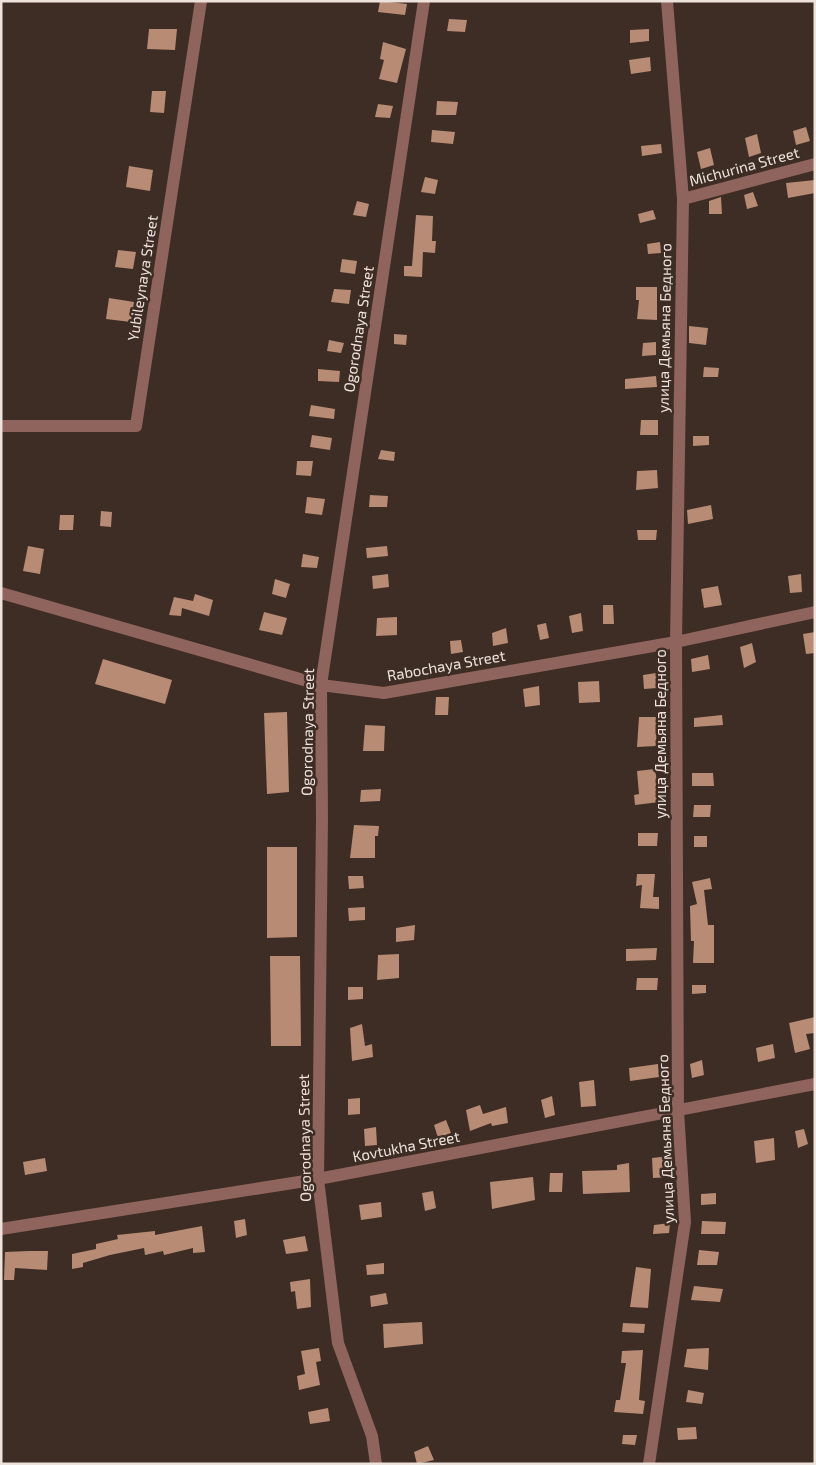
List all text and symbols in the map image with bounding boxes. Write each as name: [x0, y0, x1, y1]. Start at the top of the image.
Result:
street label: Michurina Street: [687, 143, 801, 189]
street label: Yubileynaya Street: [123, 214, 161, 342]
street label: улица Демьяна Бедного: [654, 243, 675, 413]
street label: Ogorodnaya Street: [339, 264, 377, 394]
street label: Rabochaya Street: [385, 646, 507, 684]
street label: улица Демьяна Бедного: [651, 649, 670, 819]
street label: Ogorodnaya Street: [297, 668, 317, 796]
street label: улица Демьяна Бедного: [653, 1054, 678, 1224]
street label: Ogorodnaya Street: [294, 1074, 314, 1202]
street label: Kovtukha Street: [351, 1127, 461, 1165]

